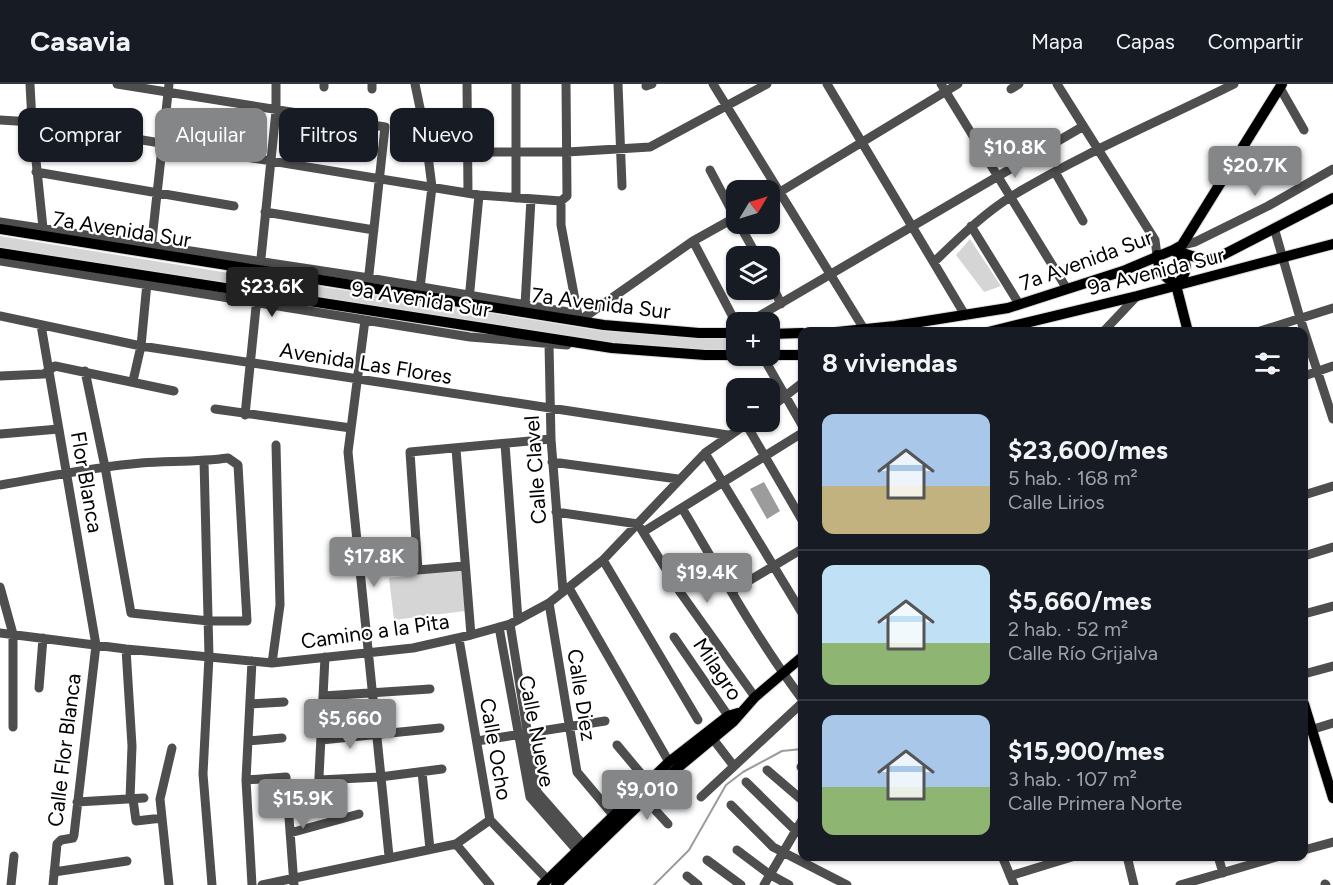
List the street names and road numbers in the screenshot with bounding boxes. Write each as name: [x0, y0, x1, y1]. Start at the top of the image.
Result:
street label: 7a Avenida Sur: [51, 206, 193, 252]
street label: 7a Avenida Sur: [1016, 224, 1156, 296]
street label: 9a Avenida Sur: [1085, 242, 1227, 300]
street label: 9a Avenida Sur: [350, 276, 492, 322]
street label: 7a Avenida Sur: [530, 282, 672, 324]
street label: Avenida Las Flores: [278, 337, 454, 389]
street label: Calle Clavel: [519, 415, 551, 525]
street label: Flor Blanca: [66, 429, 108, 535]
street label: Camino a la Pita: [299, 608, 451, 654]
street label: Milagro: [688, 633, 748, 705]
street label: Calle Diez: [562, 647, 602, 743]
street label: Calle Flor Blanca: [42, 672, 86, 828]
street label: Calle Nueve: [514, 673, 560, 789]
street label: Calle Ocho: [475, 696, 517, 802]

